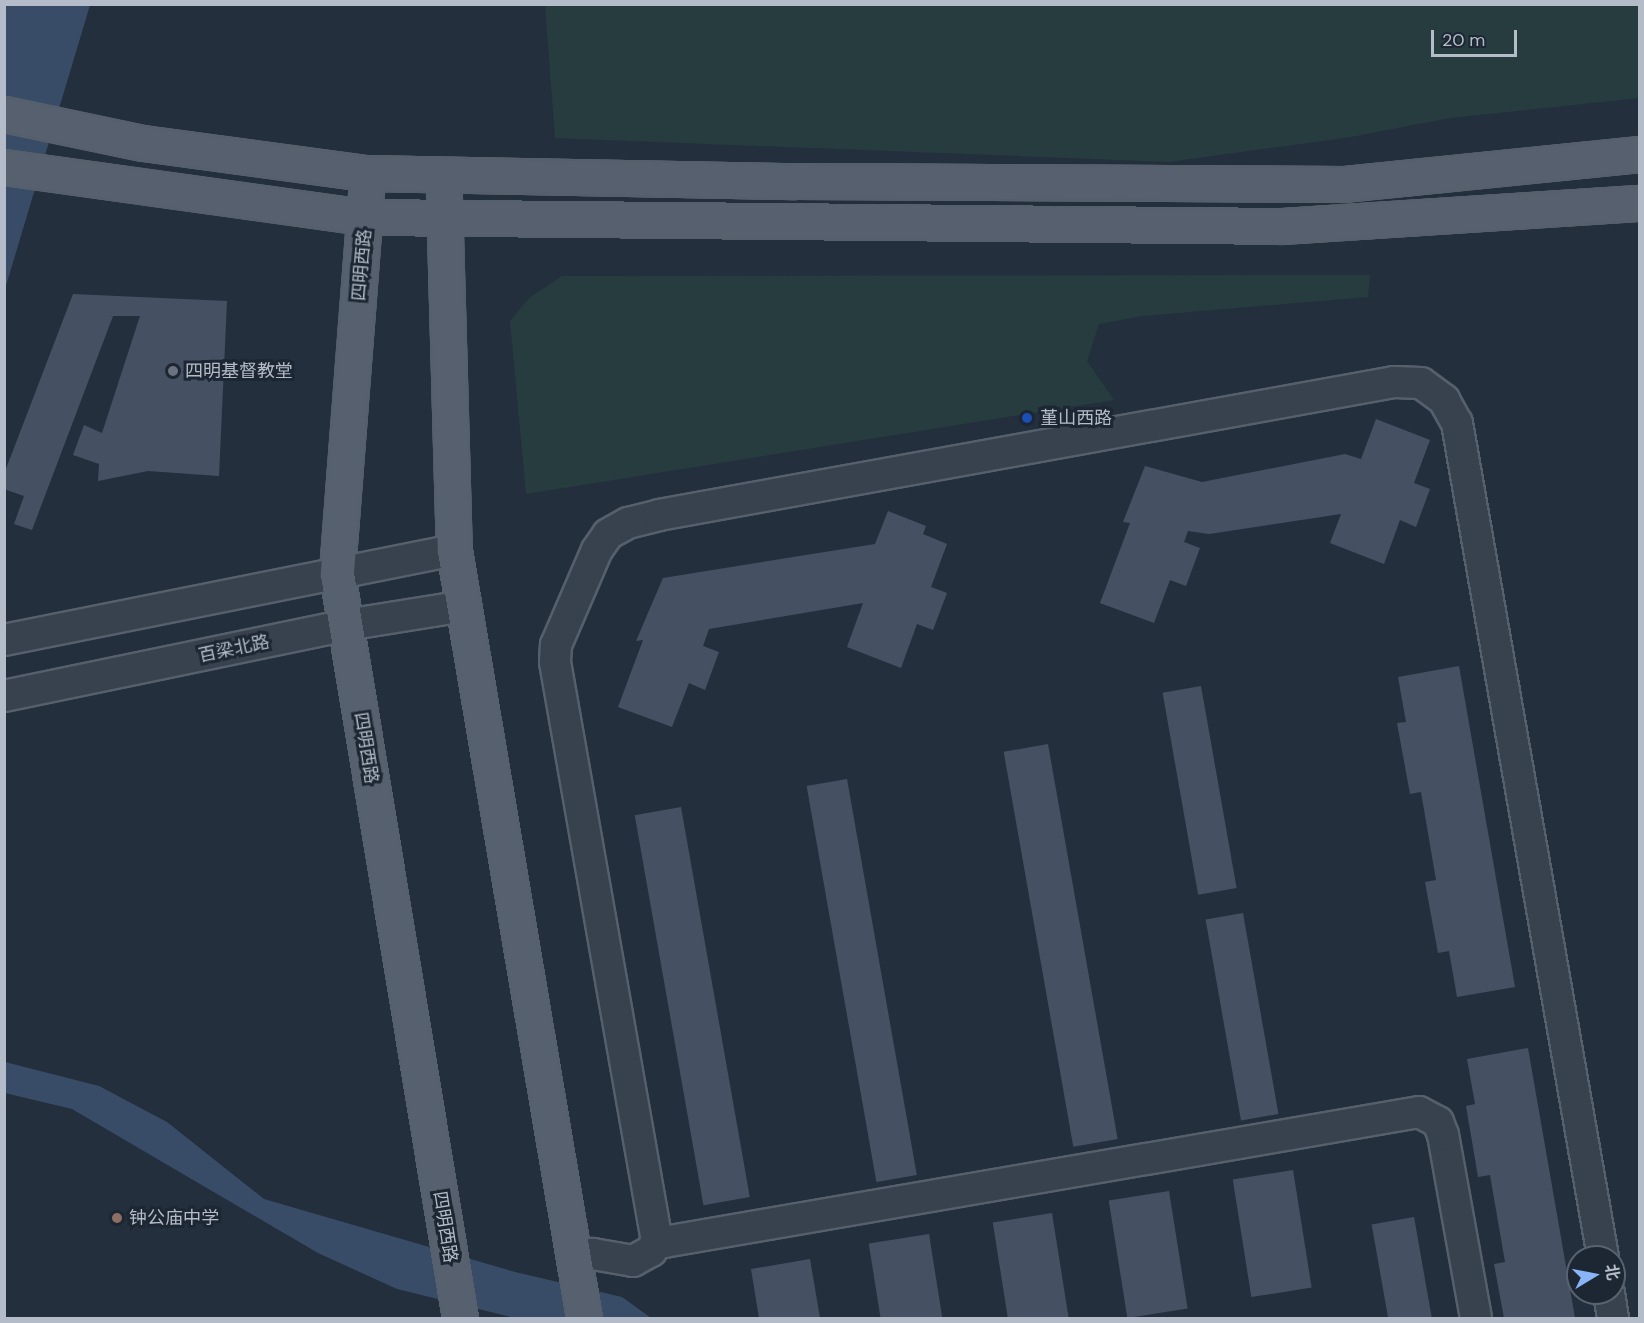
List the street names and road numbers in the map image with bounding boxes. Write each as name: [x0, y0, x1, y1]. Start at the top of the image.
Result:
street label: 四明西路: [348, 228, 376, 302]
street label: 百梁北路: [197, 631, 271, 667]
street label: 四明西路: [350, 711, 382, 785]
street label: 四明西路: [429, 1190, 461, 1264]

